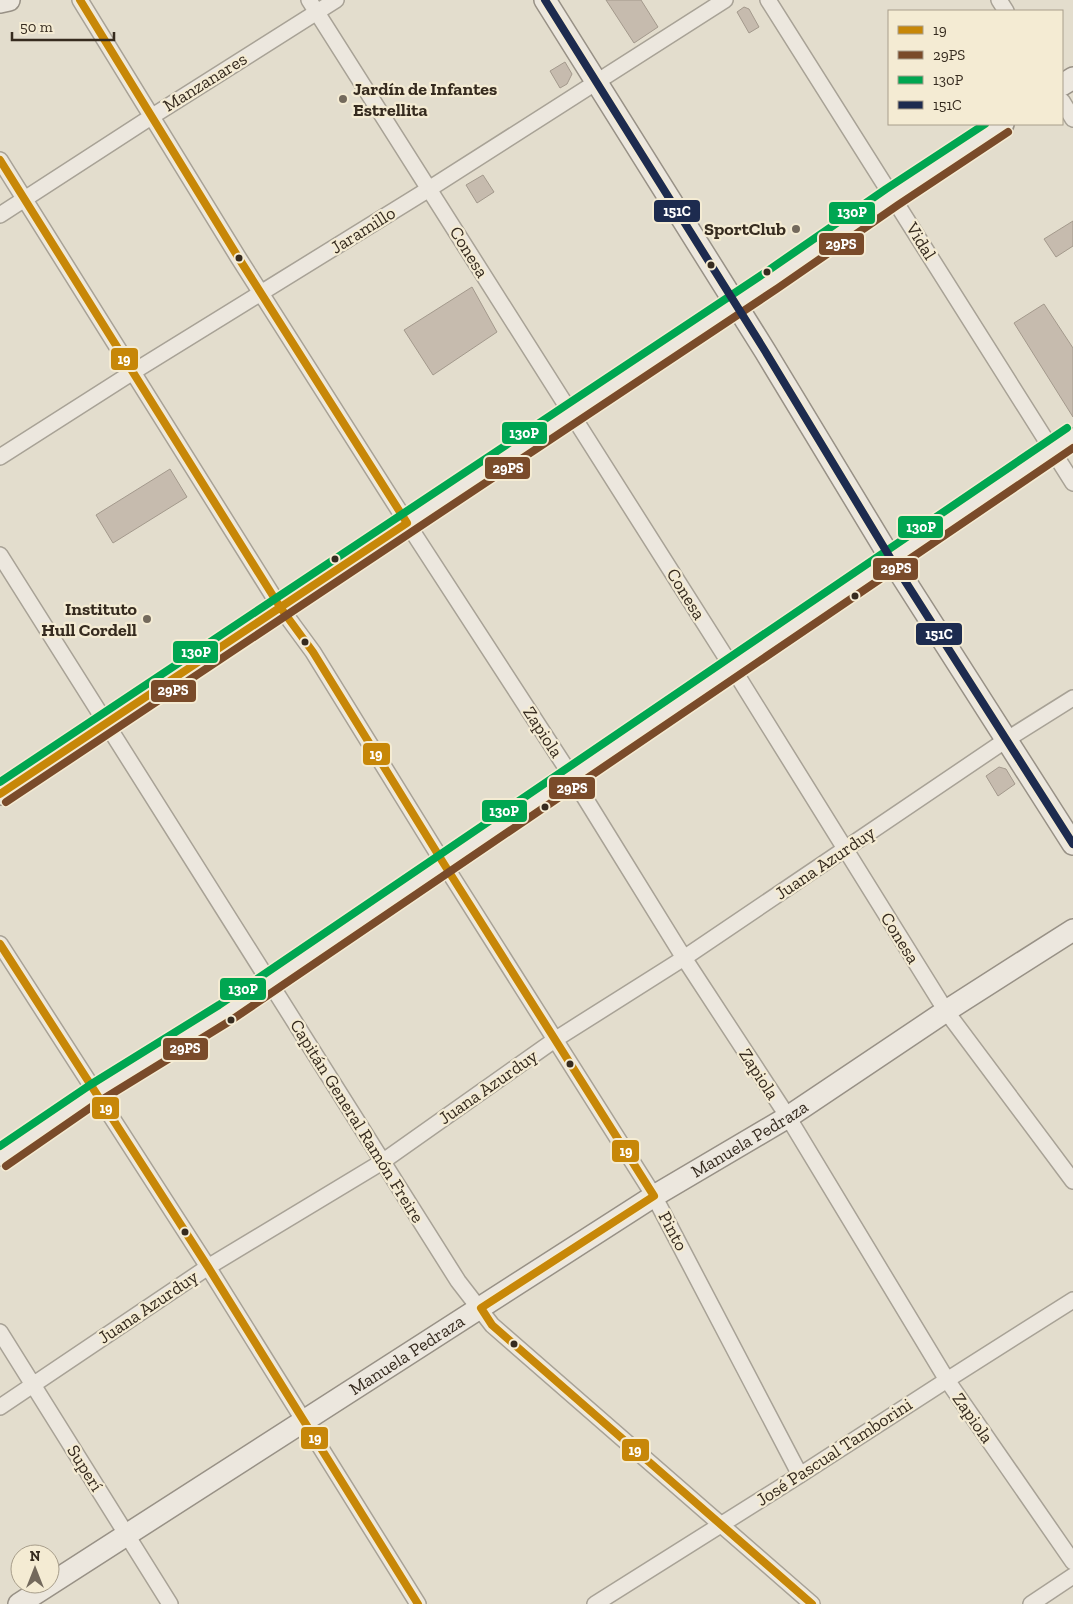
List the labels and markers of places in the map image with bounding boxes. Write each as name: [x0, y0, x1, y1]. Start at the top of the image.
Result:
place label: Jardín de Infantes Estrellita: [353, 78, 497, 121]
marker: Jardín de Infantes Estrellita: [337, 93, 349, 105]
place label: SportClub: [704, 218, 786, 240]
marker: SportClub: [790, 223, 802, 235]
unlabelled marker: [234, 253, 244, 263]
unlabelled marker: [706, 260, 716, 270]
unlabelled marker: [762, 267, 772, 277]
unlabelled marker: [330, 554, 340, 564]
unlabelled marker: [850, 591, 860, 601]
place label: Instituto Hull Cordell: [41, 598, 138, 641]
marker: Instituto Hull Cordell: [141, 613, 153, 625]
unlabelled marker: [300, 637, 310, 647]
unlabelled marker: [540, 802, 550, 812]
unlabelled marker: [226, 1015, 236, 1025]
unlabelled marker: [565, 1059, 575, 1069]
unlabelled marker: [180, 1227, 190, 1237]
unlabelled marker: [509, 1339, 519, 1349]

